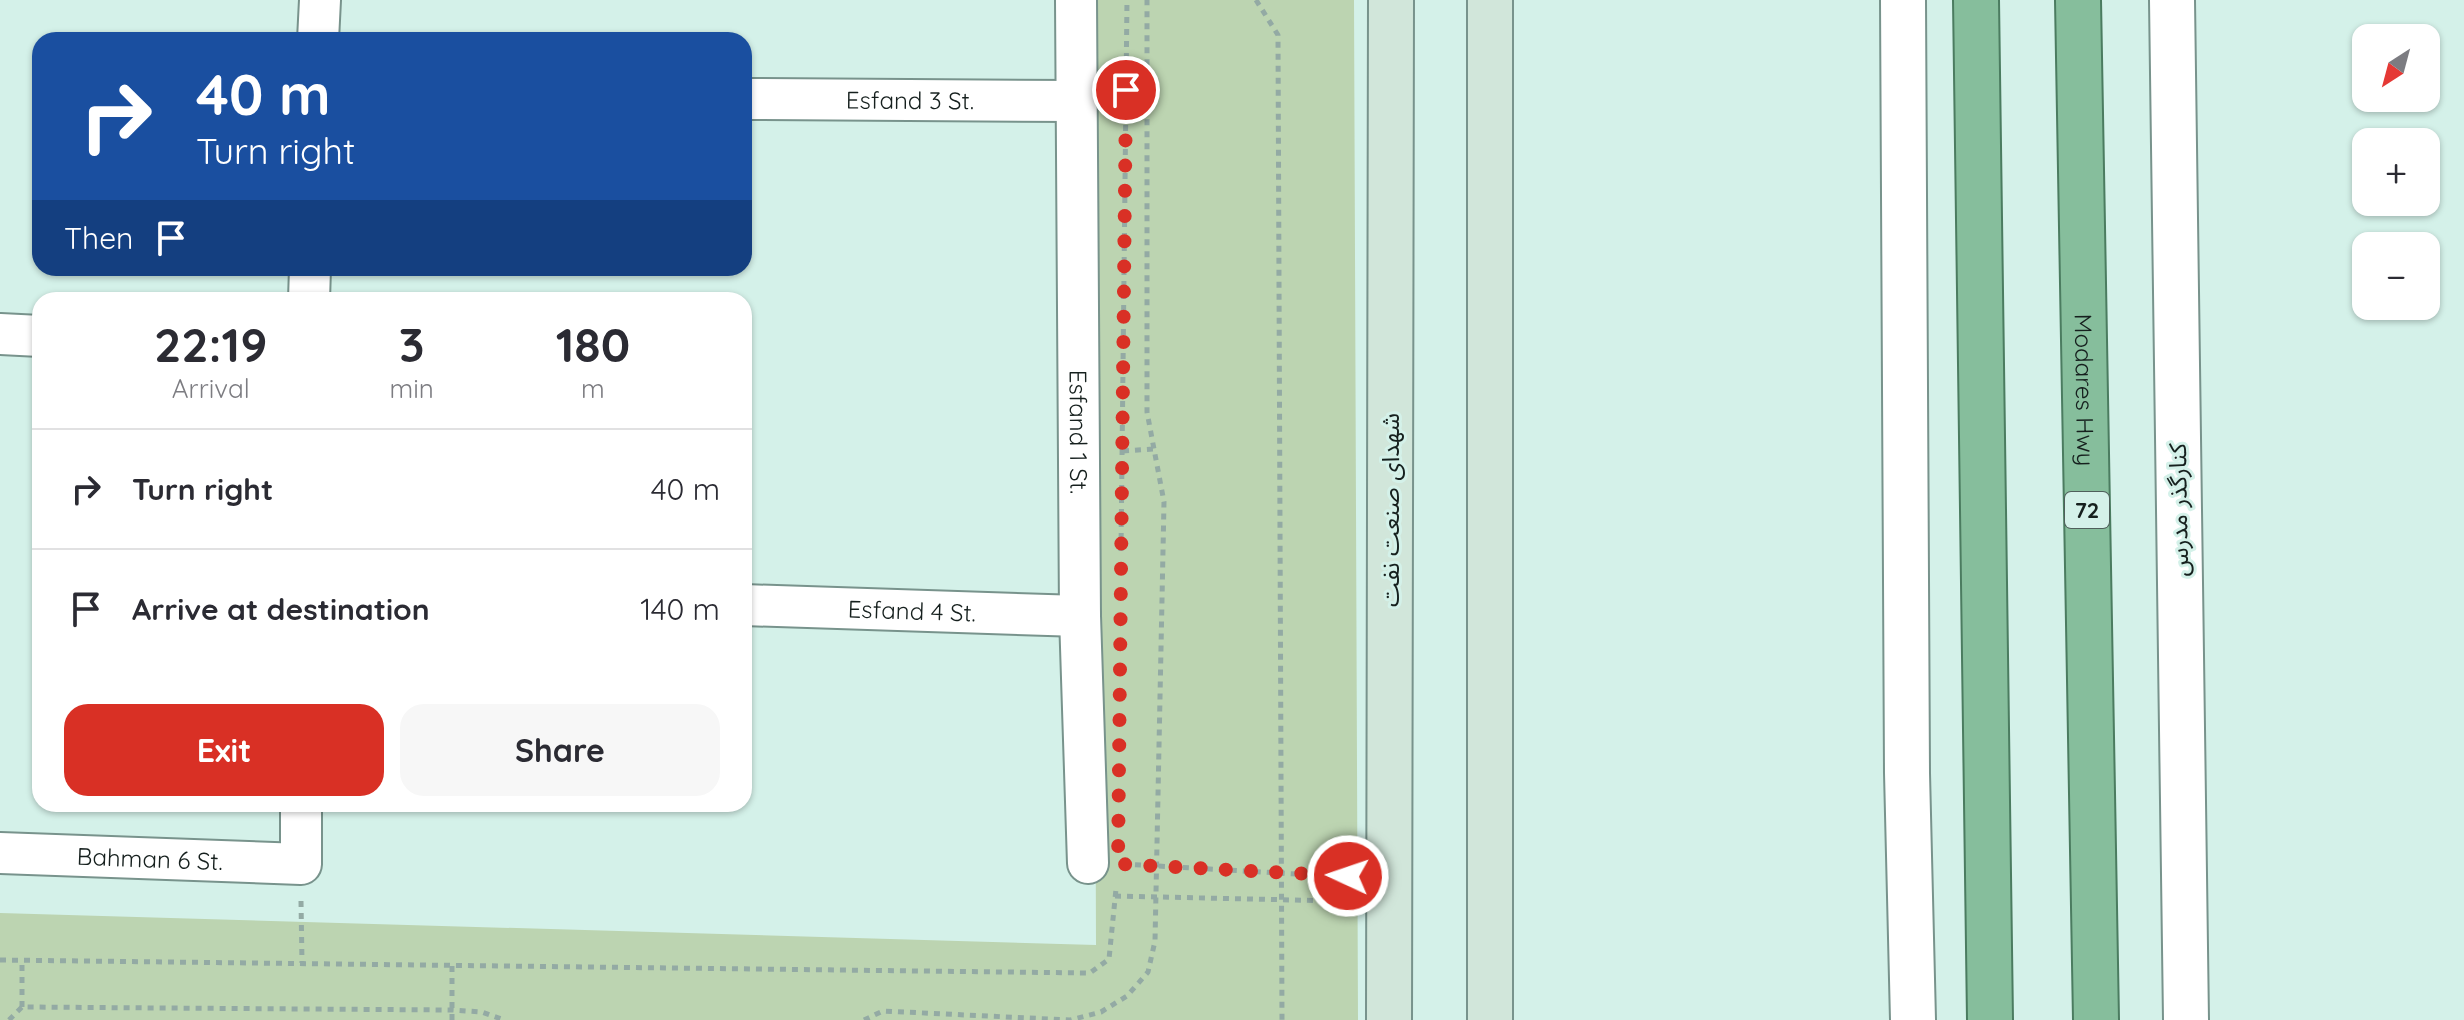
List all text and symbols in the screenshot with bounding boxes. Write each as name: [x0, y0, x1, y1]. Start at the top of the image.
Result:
north arrow: [2352, 24, 2440, 112]
map controls: [2352, 24, 2440, 320]
pin: [1092, 56, 1160, 124]
text: 40 m: [196, 59, 331, 129]
icon: right: [64, 64, 168, 168]
icon: arrive: [1104, 68, 1148, 112]
street label: Esfand 3 St.: [846, 85, 974, 115]
text: Turn right: [196, 128, 355, 173]
button: +: [2352, 128, 2440, 216]
icon: arrive: [149, 216, 193, 260]
text: Then: [64, 219, 133, 257]
button: −: [2352, 232, 2440, 320]
street label: Modares Hwy: [2069, 313, 2101, 466]
text: 22:19: [154, 314, 268, 374]
text: 3: [399, 314, 425, 374]
text: 180: [556, 314, 630, 374]
street label: Esfand 1 St.: [1063, 370, 1094, 494]
text: Arrival: [172, 372, 250, 405]
text: min: [389, 372, 434, 405]
text: m: [581, 372, 605, 405]
street label: شهدای صنعت نفت: [1375, 413, 1405, 607]
street label: کنارگذر مدرس: [2162, 442, 2194, 577]
icon: right: [64, 467, 108, 511]
text: Turn right: [132, 470, 273, 508]
text: 40 m: [651, 470, 720, 508]
road number: 72: [2065, 492, 2109, 528]
icon: arrive: [64, 587, 108, 631]
text: Arrive at destination: [132, 590, 430, 628]
text: 140 m: [640, 590, 720, 628]
street label: Esfand 4 St.: [847, 593, 977, 628]
button: Exit: [64, 704, 384, 796]
button: Share: [400, 704, 720, 796]
position arrow: [1306, 834, 1390, 918]
street label: Bahman 6 St.: [76, 841, 223, 876]

